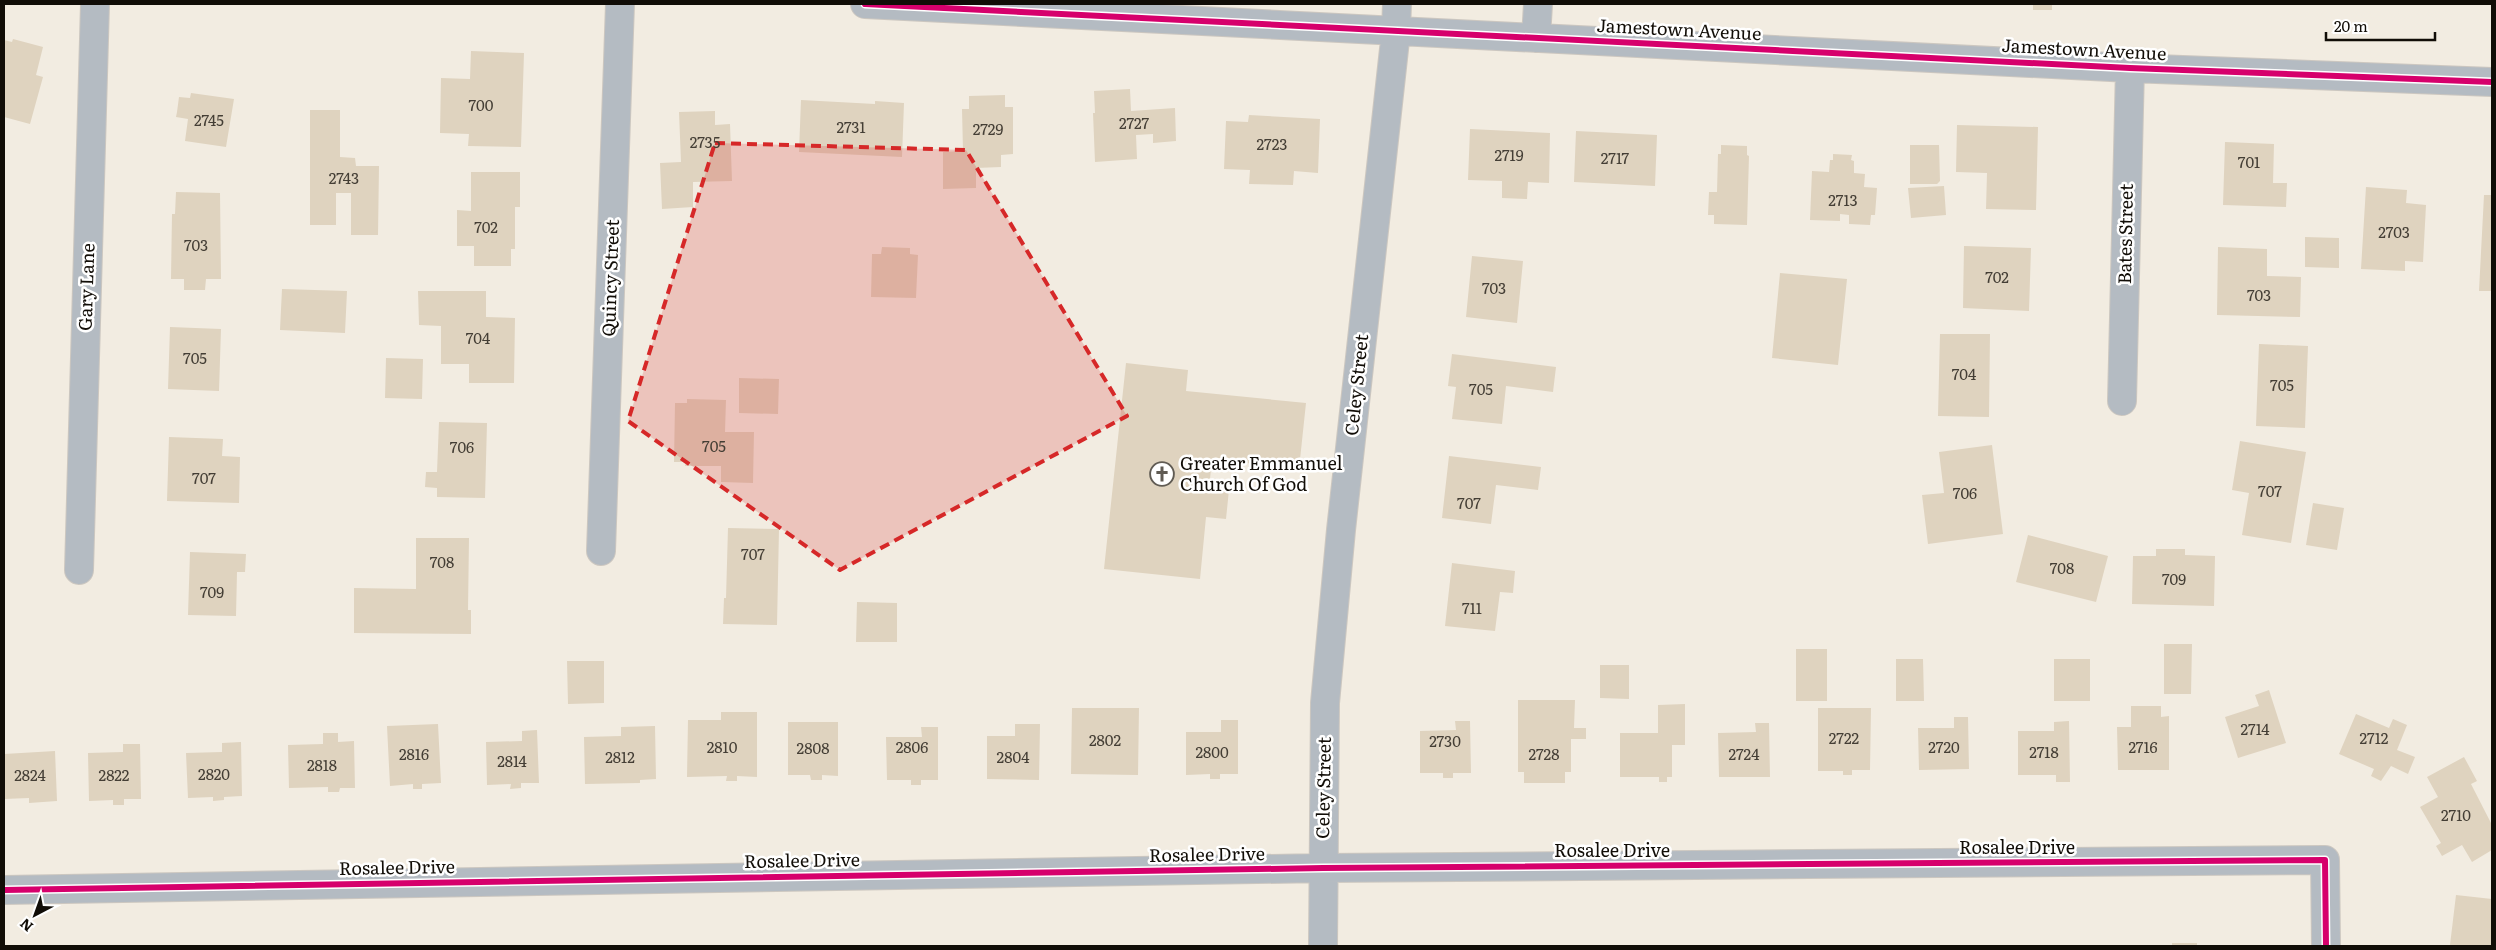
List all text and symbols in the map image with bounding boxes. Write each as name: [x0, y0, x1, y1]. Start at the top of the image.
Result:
scale bar: [2326, 10, 2435, 42]
street label: Jamestown Avenue: [1596, 11, 1762, 46]
text: 20 m: [2334, 14, 2368, 37]
street label: Jamestown Avenue: [2001, 31, 2167, 66]
house number: 700: [469, 93, 494, 116]
house number: 2745: [194, 108, 224, 131]
house number: 2727: [1119, 111, 1149, 134]
house number: 2731: [836, 115, 866, 138]
house number: 2729: [973, 117, 1003, 140]
house number: 2735: [690, 130, 721, 153]
house number: 2723: [1257, 132, 1287, 155]
house number: 2719: [1494, 143, 1524, 166]
house number: 2717: [1601, 146, 1630, 169]
house number: 701: [2238, 150, 2260, 173]
house number: 2743: [329, 166, 359, 189]
street label: Bates Street: [2110, 183, 2139, 284]
house number: 2713: [1828, 188, 1858, 211]
house number: 702: [474, 215, 498, 238]
street label: Quincy Street: [594, 218, 625, 337]
house number: 2703: [2378, 220, 2410, 243]
house number: 703: [184, 233, 208, 256]
street label: Gary Lane: [70, 243, 101, 331]
house number: 702: [1985, 265, 2009, 288]
house number: 703: [1482, 276, 1506, 299]
house number: 703: [2247, 283, 2271, 306]
house number: 704: [466, 326, 490, 349]
street label: Celey Street: [1337, 332, 1374, 437]
house number: 705: [183, 346, 207, 369]
house number: 704: [1952, 362, 1976, 385]
house number: 705: [2270, 373, 2294, 396]
house number: 705: [1469, 377, 1493, 400]
house number: 705: [702, 434, 726, 457]
house number: 706: [450, 435, 474, 458]
place label: Greater Emmanuel Church Of God: [1180, 449, 1343, 497]
church icon: Greater Emmanuel Church Of God: [1149, 461, 1175, 487]
house number: 707: [192, 466, 216, 489]
house number: 707: [2258, 479, 2282, 502]
house number: 706: [1953, 481, 1977, 504]
house number: 707: [1457, 491, 1481, 514]
house number: 707: [741, 542, 765, 565]
house number: 708: [430, 550, 454, 573]
house number: 708: [2050, 556, 2074, 579]
house number: 709: [2162, 567, 2186, 590]
house number: 709: [200, 580, 224, 603]
house number: 711: [1462, 596, 1482, 619]
house number: 2714: [2241, 717, 2269, 740]
house number: 2722: [1829, 726, 1860, 749]
house number: 2712: [2360, 726, 2389, 749]
house number: 2802: [1089, 728, 1121, 751]
house number: 2730: [1429, 729, 1461, 752]
house number: 2810: [707, 735, 738, 758]
house number: 2806: [896, 735, 928, 758]
house number: 2720: [1928, 735, 1960, 758]
house number: 2716: [2128, 735, 2158, 758]
house number: 2808: [797, 736, 829, 759]
street label: Celey Street: [1308, 736, 1337, 839]
house number: 2800: [1195, 740, 1229, 763]
house number: 2718: [2029, 740, 2059, 763]
house number: 2816: [399, 742, 429, 765]
house number: 2728: [1529, 742, 1559, 765]
house number: 2724: [1729, 742, 1759, 765]
house number: 2812: [605, 745, 635, 768]
house number: 2804: [997, 745, 1029, 768]
house number: 2814: [497, 749, 527, 772]
house number: 2818: [307, 753, 337, 776]
house number: 2820: [198, 762, 230, 785]
house number: 2824: [14, 763, 46, 786]
house number: 2822: [99, 763, 130, 786]
house number: 2710: [2441, 803, 2471, 826]
street label: Rosalee Drive: [1959, 833, 2075, 860]
street label: Rosalee Drive: [1554, 836, 1670, 863]
street label: Rosalee Drive: [1149, 839, 1265, 868]
street label: Rosalee Drive: [744, 845, 860, 874]
street label: Rosalee Drive: [339, 852, 455, 881]
north arrow: [10, 890, 60, 940]
text: N: [15, 914, 37, 937]

